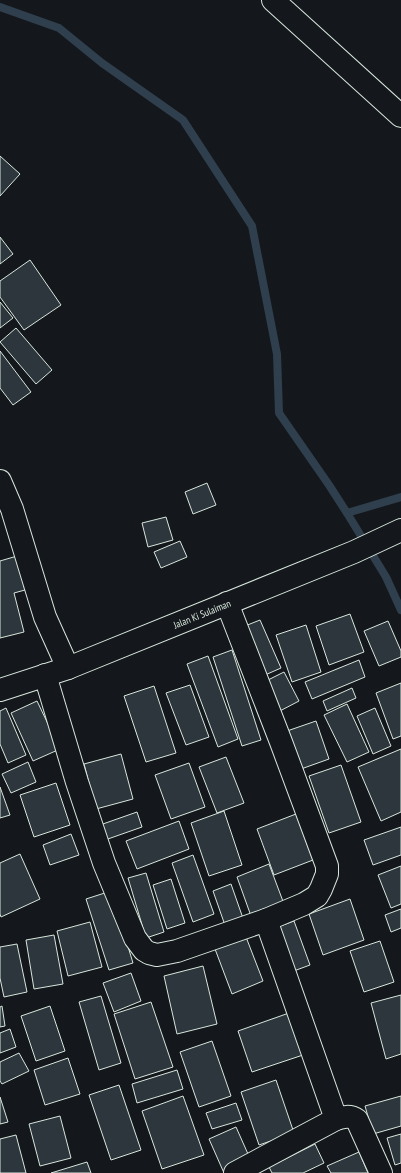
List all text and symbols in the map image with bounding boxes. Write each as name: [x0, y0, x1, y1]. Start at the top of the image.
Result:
street label: Jalan Ki Sulaiman: [171, 596, 232, 631]

